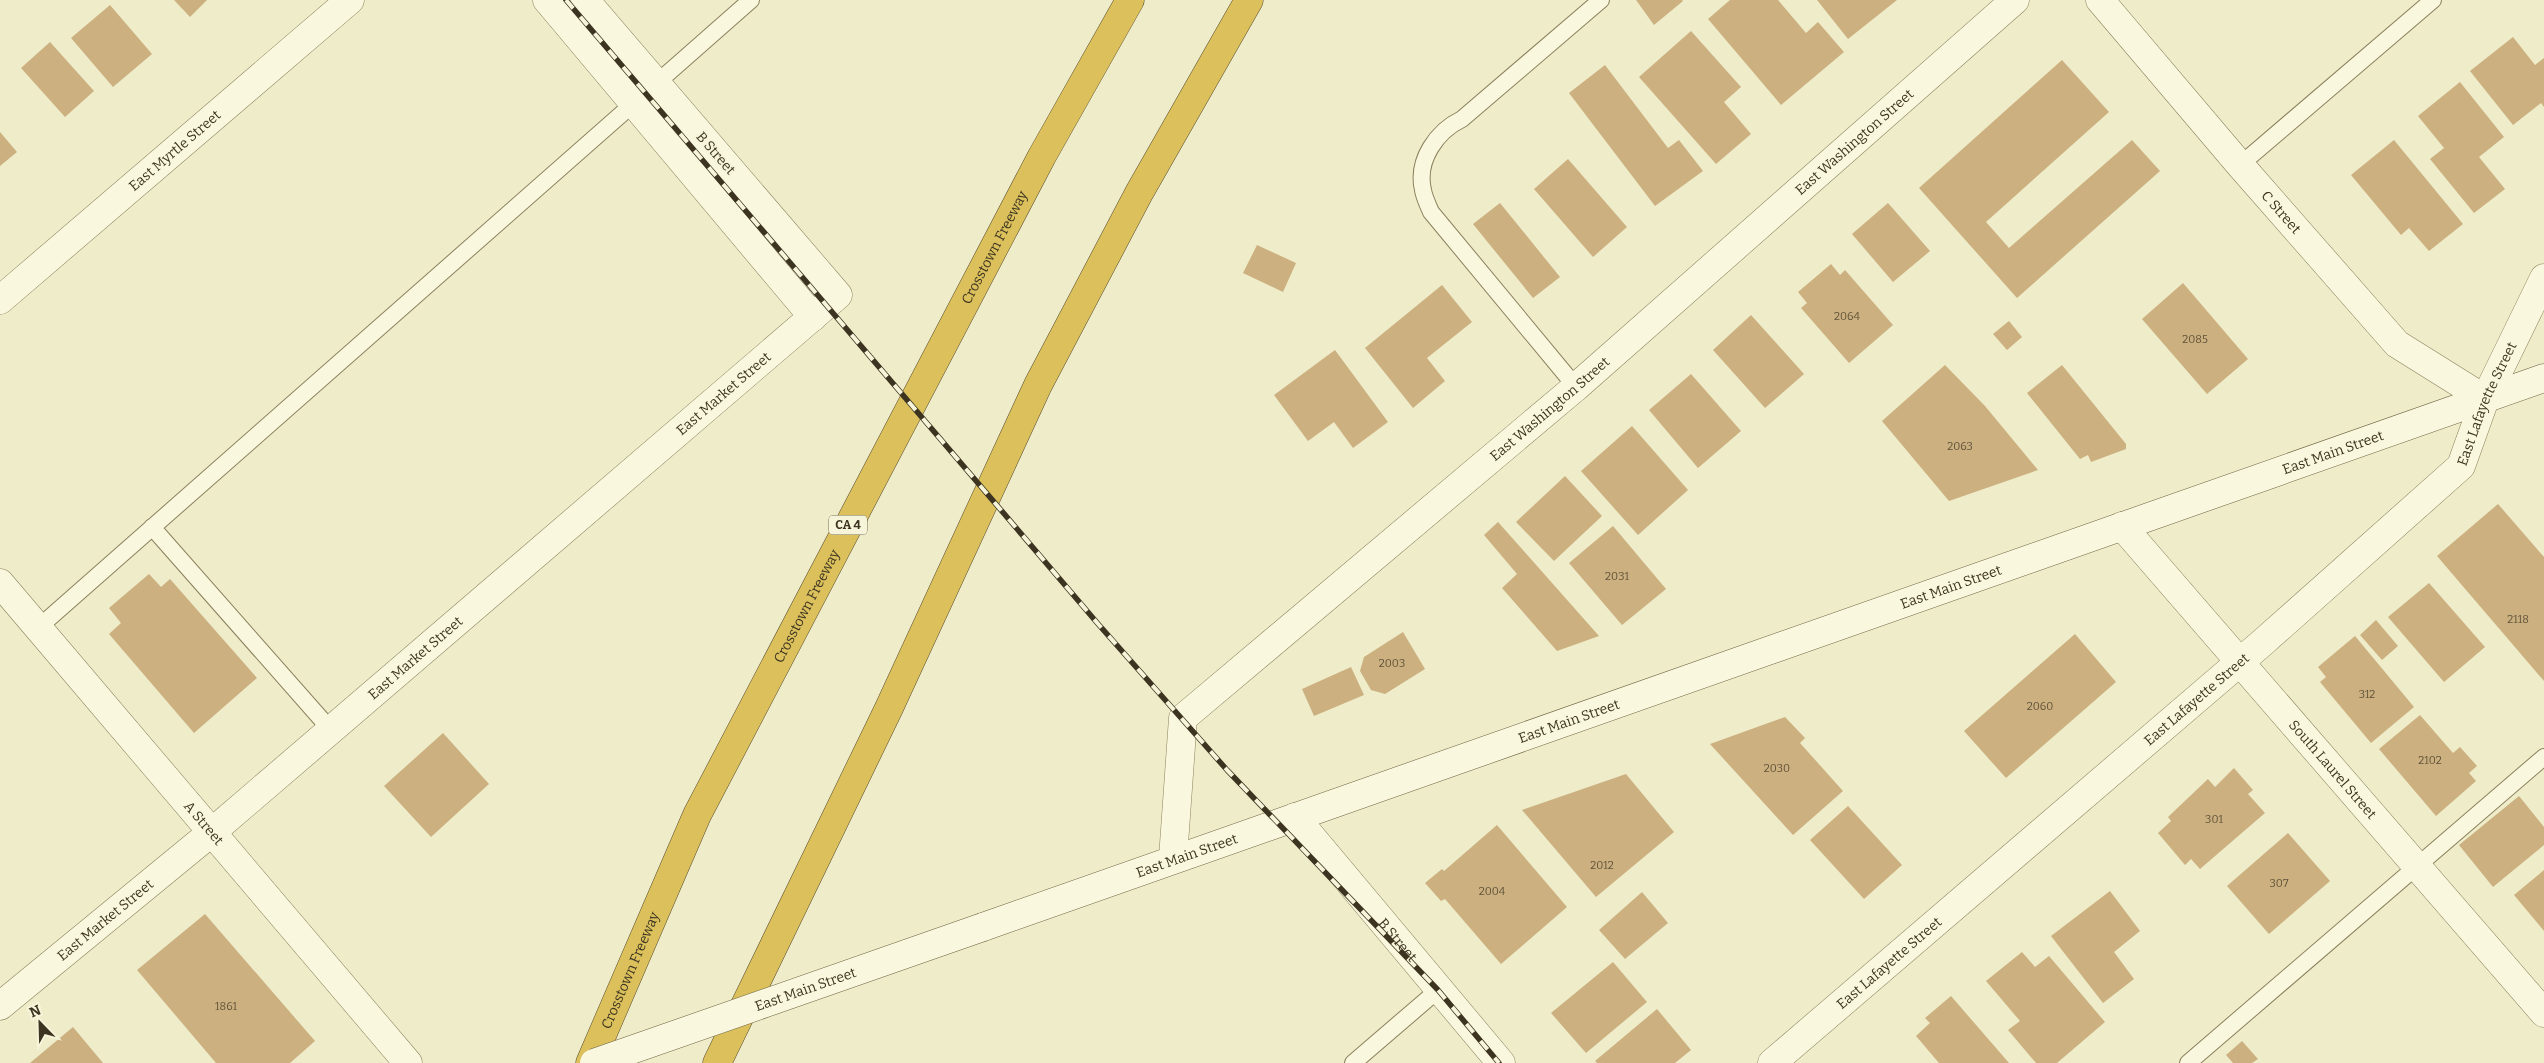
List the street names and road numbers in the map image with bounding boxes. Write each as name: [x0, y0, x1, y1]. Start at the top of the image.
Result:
street label: East Washington Street: [1792, 86, 1917, 199]
street label: East Myrtle Street: [126, 107, 224, 195]
street label: B Street: [692, 128, 739, 178]
street label: Crosstown Freeway: [958, 187, 1032, 307]
street label: C Street: [2258, 187, 2304, 237]
street label: East Lafayette Street: [2454, 339, 2520, 468]
street label: East Market Street: [673, 348, 774, 439]
street label: East Washington Street: [1487, 353, 1613, 465]
street label: East Main Street: [2280, 427, 2386, 478]
road number: CA 4: [829, 516, 867, 534]
street label: Crosstown Freeway: [770, 546, 844, 666]
street label: East Main Street: [1898, 561, 2004, 613]
street label: East Market Street: [365, 613, 466, 703]
street label: East Lafayette Street: [2141, 650, 2253, 749]
street label: East Main Street: [1516, 696, 1622, 747]
street label: South Laurel Street: [2285, 717, 2380, 823]
street label: A Street: [180, 798, 227, 849]
street label: East Main Street: [1134, 830, 1240, 881]
street label: East Market Street: [54, 876, 157, 964]
street label: Crosstown Freeway: [598, 909, 663, 1032]
street label: East Lafayette Street: [1833, 913, 1945, 1013]
street label: B Street: [1374, 915, 1420, 965]
street label: East Main Street: [753, 964, 858, 1015]

